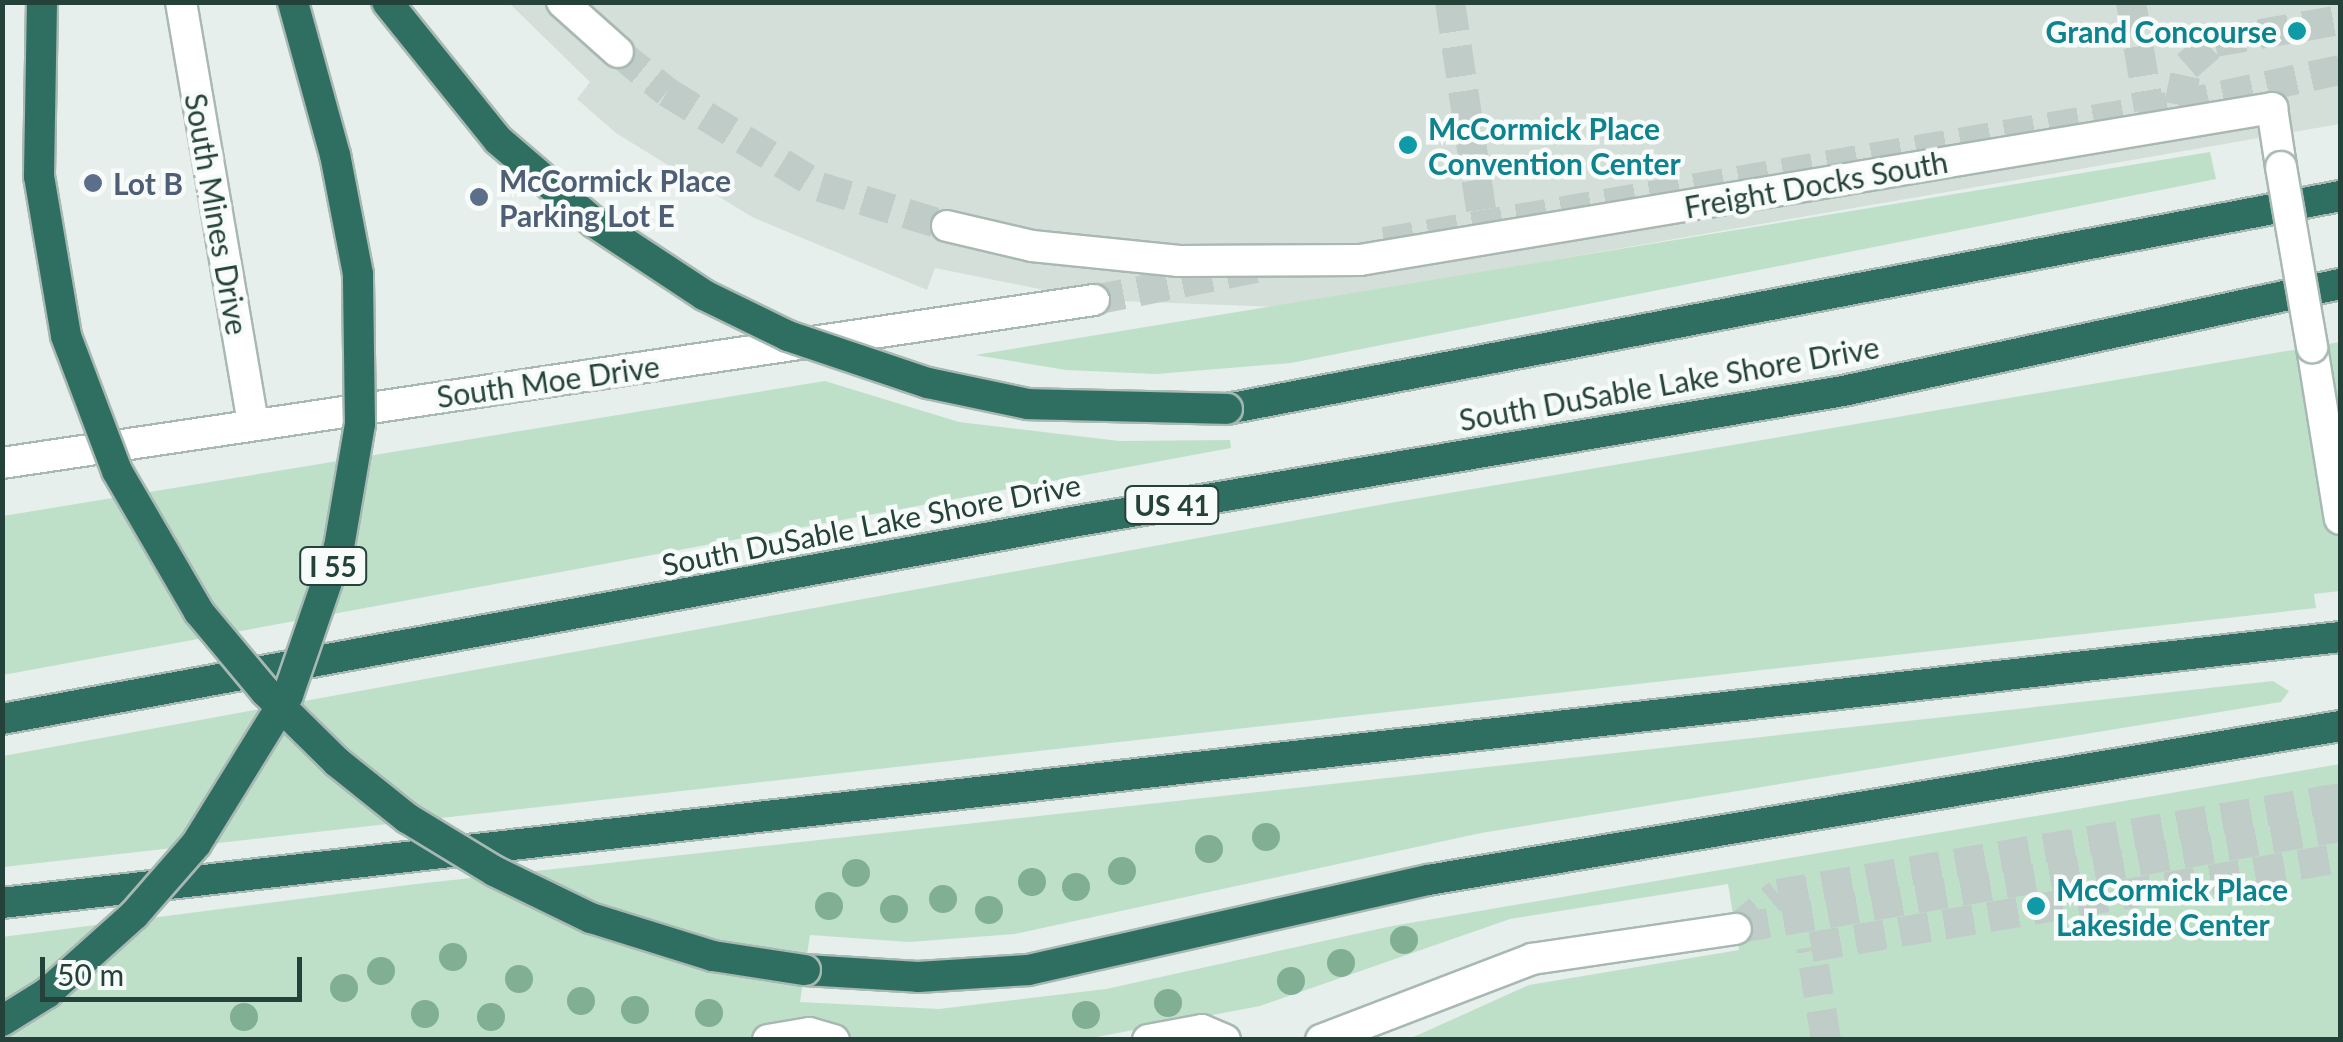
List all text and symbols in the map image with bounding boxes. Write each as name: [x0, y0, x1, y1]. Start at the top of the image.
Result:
place label: Grand Concourse: [2046, 13, 2277, 49]
marker: Grand Concourse: [2286, 20, 2308, 42]
street label: South Mines Drive: [178, 90, 256, 338]
place label: McCormick Place Convention Center: [1428, 110, 1681, 180]
marker: McCormick Place Convention Center: [1397, 134, 1419, 156]
street label: Freight Docks South: [1681, 143, 1951, 225]
place label: McCormick Place Parking Lot E: [499, 162, 731, 232]
place label: Lot B: [113, 165, 183, 201]
marker: Lot B: [82, 172, 104, 194]
marker: McCormick Place Parking Lot E: [468, 186, 490, 208]
street label: South DuSable Lake Shore Drive: [1456, 328, 1882, 438]
street label: South Moe Drive: [434, 348, 662, 414]
street label: South DuSable Lake Shore Drive: [659, 466, 1083, 582]
road number: US 41: [1122, 482, 1222, 528]
road number: I 55: [298, 543, 368, 589]
place label: McCormick Place Lakeside Center: [2056, 871, 2288, 942]
marker: McCormick Place Lakeside Center: [2025, 895, 2047, 917]
scale bar: [45, 937, 308, 999]
text: 50 m: [57, 956, 124, 992]

